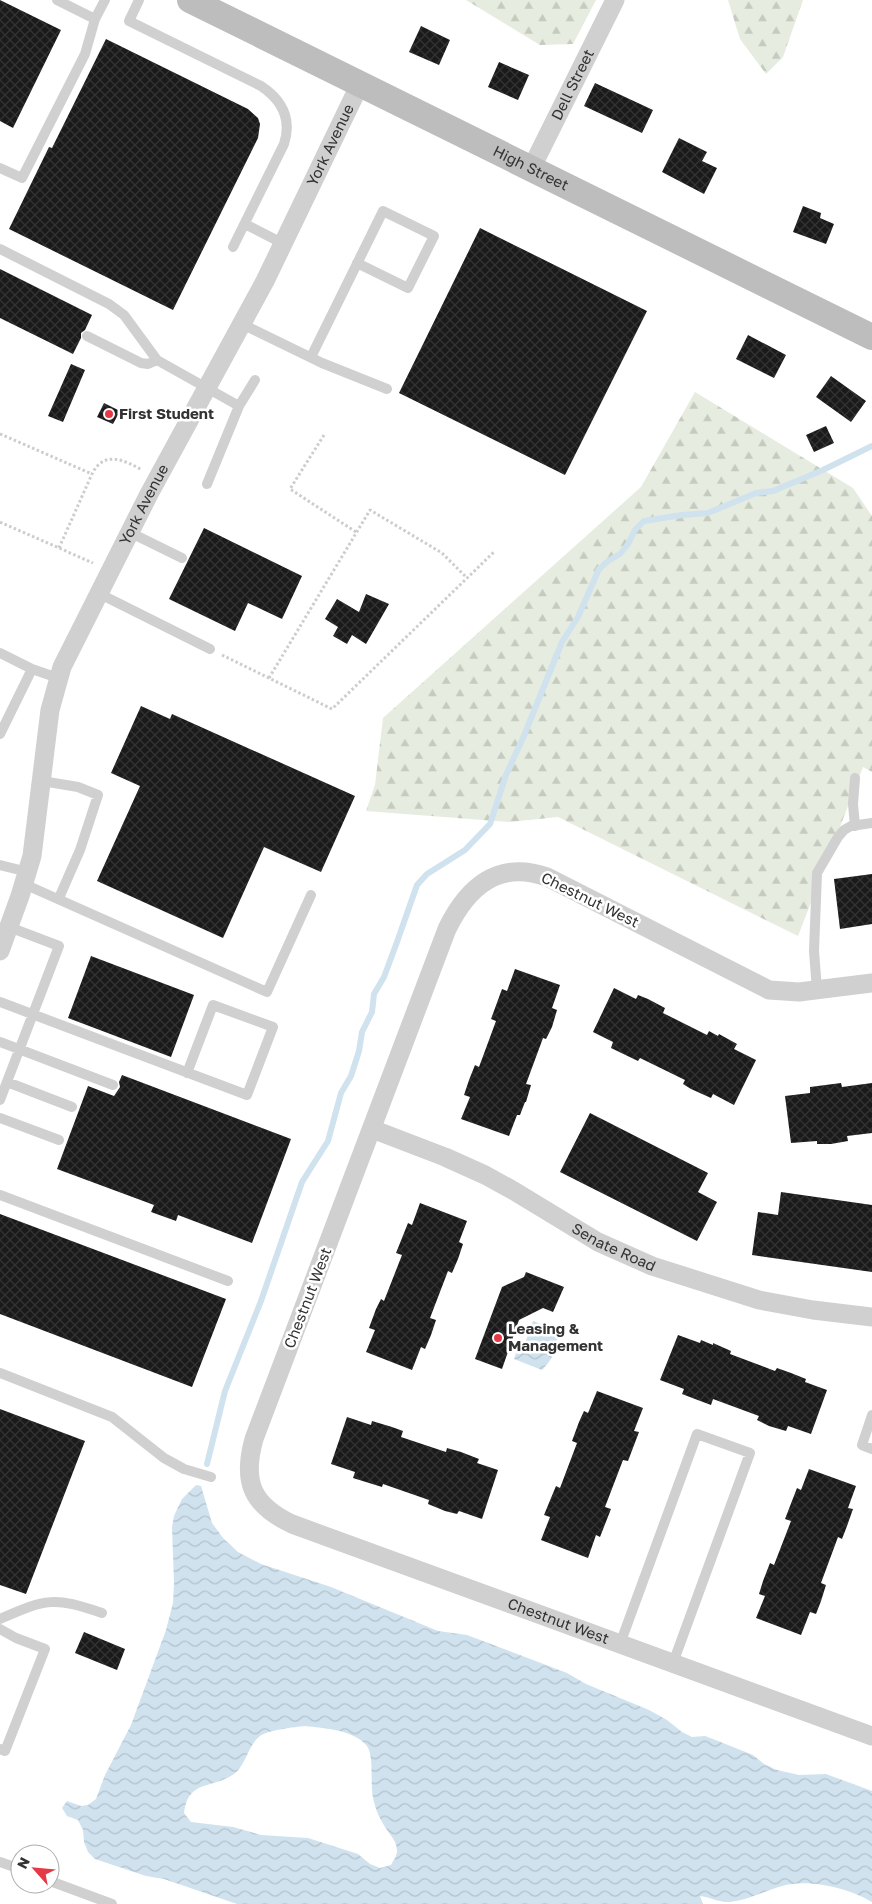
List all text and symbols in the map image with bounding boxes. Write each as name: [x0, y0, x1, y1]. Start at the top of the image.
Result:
street label: Dell Street: [547, 46, 597, 123]
street label: York Avenue: [302, 101, 357, 189]
street label: High Street: [490, 141, 572, 194]
place label: First Student: [119, 404, 214, 422]
marker: First Student: [103, 408, 115, 420]
street label: York Avenue: [115, 460, 172, 548]
street label: Chestnut West: [539, 868, 642, 931]
street label: Senate Road: [569, 1218, 659, 1275]
street label: Chestnut West: [280, 1245, 335, 1351]
place label: Leasing & Management: [508, 1319, 603, 1354]
marker: Leasing & Management: [492, 1332, 504, 1344]
street label: Chestnut West: [505, 1594, 612, 1647]
north arrow: [10, 1844, 60, 1894]
text: N: [13, 1854, 33, 1871]

